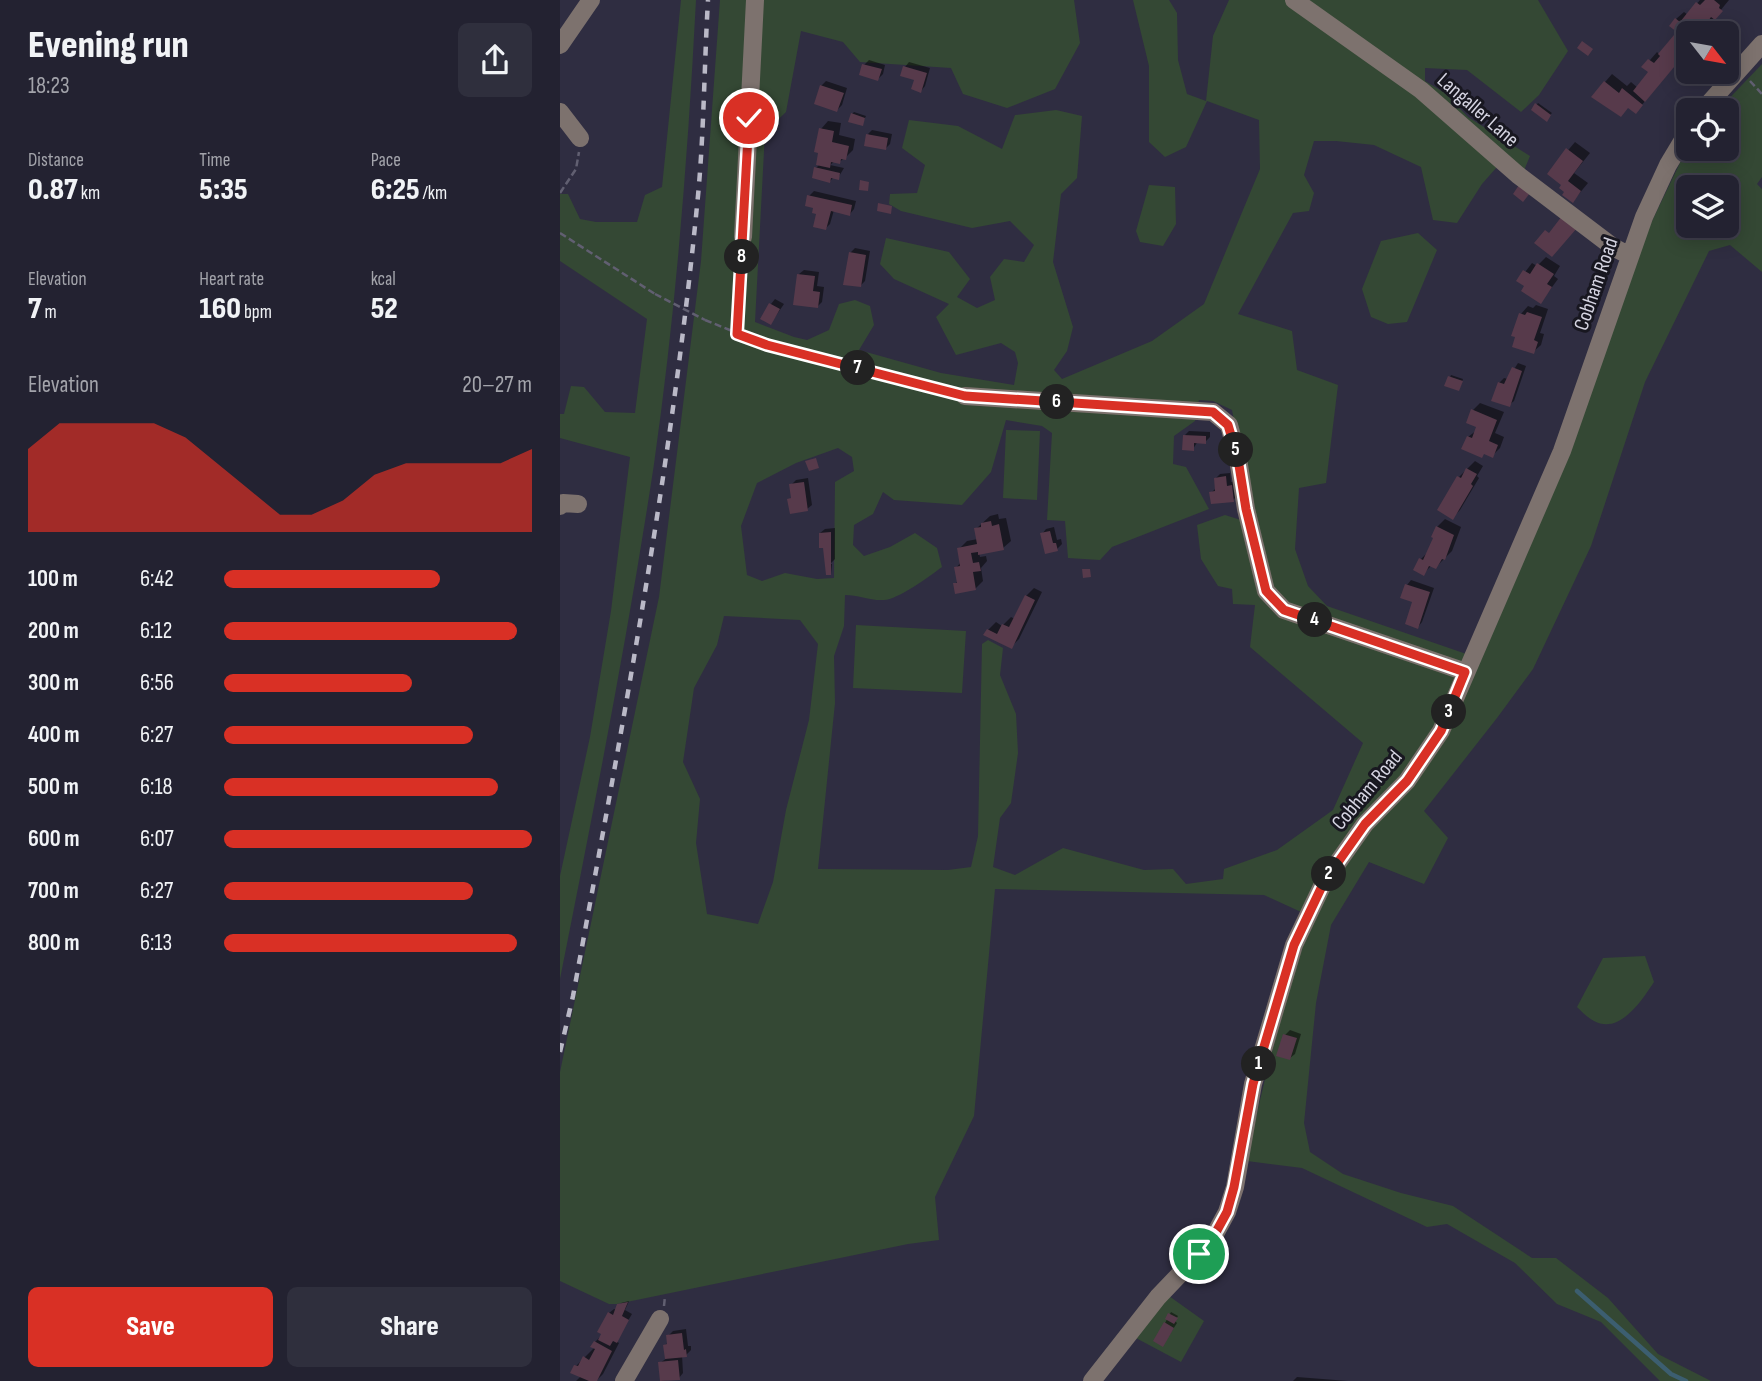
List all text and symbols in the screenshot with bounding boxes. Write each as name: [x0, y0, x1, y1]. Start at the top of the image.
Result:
north arrow: [1676, 21, 1740, 84]
map controls: [1676, 21, 1739, 238]
text: Evening run: [28, 23, 189, 68]
button: share: [458, 23, 532, 97]
street label: Langaller Lane: [1432, 68, 1524, 152]
text: 18:23: [28, 72, 70, 100]
pin: [719, 88, 779, 148]
button: locate: [1676, 98, 1739, 161]
icon: check: [730, 99, 768, 137]
text: Distance: [28, 149, 84, 172]
text: Time: [199, 149, 230, 172]
text: Pace: [371, 149, 401, 172]
text: 0.87: [28, 172, 78, 208]
text: 5:35: [199, 172, 248, 208]
text: 6:25: [371, 172, 420, 208]
button: layers: [1676, 175, 1739, 238]
text: km: [78, 182, 100, 205]
text: /km: [420, 182, 447, 205]
street label: Cobham Road: [1569, 234, 1623, 334]
pin: 8: [724, 240, 760, 274]
text: 8: [737, 245, 746, 268]
text: Elevation: [28, 268, 87, 291]
text: Heart rate: [199, 268, 264, 291]
text: kcal: [371, 268, 396, 291]
text: 7: [28, 291, 42, 327]
text: 160: [199, 291, 241, 327]
text: 52: [371, 291, 398, 327]
text: m: [42, 301, 57, 324]
text: bpm: [241, 301, 272, 324]
pin: 7: [840, 350, 876, 386]
text: 7: [853, 356, 862, 379]
text: Elevation: [28, 371, 99, 399]
text: 20–27 m: [462, 371, 532, 399]
pin: 6: [1040, 384, 1074, 420]
text: 6: [1052, 390, 1061, 413]
pin: 5: [1218, 433, 1254, 468]
text: 5: [1231, 438, 1240, 461]
text: 100 m: [28, 565, 78, 593]
text: 6:42: [140, 565, 174, 593]
pin: 4: [1298, 602, 1332, 638]
text: 4: [1310, 608, 1319, 631]
text: 200 m: [28, 617, 79, 645]
text: 6:12: [140, 617, 172, 645]
text: 300 m: [28, 669, 79, 697]
text: 6:56: [140, 669, 174, 697]
pin: 3: [1432, 694, 1466, 730]
text: 3: [1444, 700, 1453, 723]
text: 400 m: [28, 721, 79, 749]
text: 6:27: [140, 721, 173, 749]
street label: Cobham Road: [1326, 745, 1408, 835]
text: 500 m: [28, 773, 79, 801]
text: 6:18: [140, 773, 173, 801]
text: 600 m: [28, 825, 80, 853]
text: 6:07: [140, 825, 174, 853]
pin: 2: [1312, 856, 1346, 892]
text: 2: [1324, 862, 1333, 885]
text: 700 m: [28, 877, 79, 905]
text: 6:27: [140, 877, 173, 905]
text: 800 m: [28, 929, 80, 957]
text: 6:13: [140, 929, 172, 957]
pin: 1: [1242, 1046, 1276, 1082]
text: 1: [1255, 1052, 1262, 1075]
pin: [1169, 1224, 1229, 1284]
icon: arrive: [1180, 1235, 1218, 1273]
button: Save: [28, 1287, 273, 1367]
button: Share: [287, 1287, 532, 1367]

